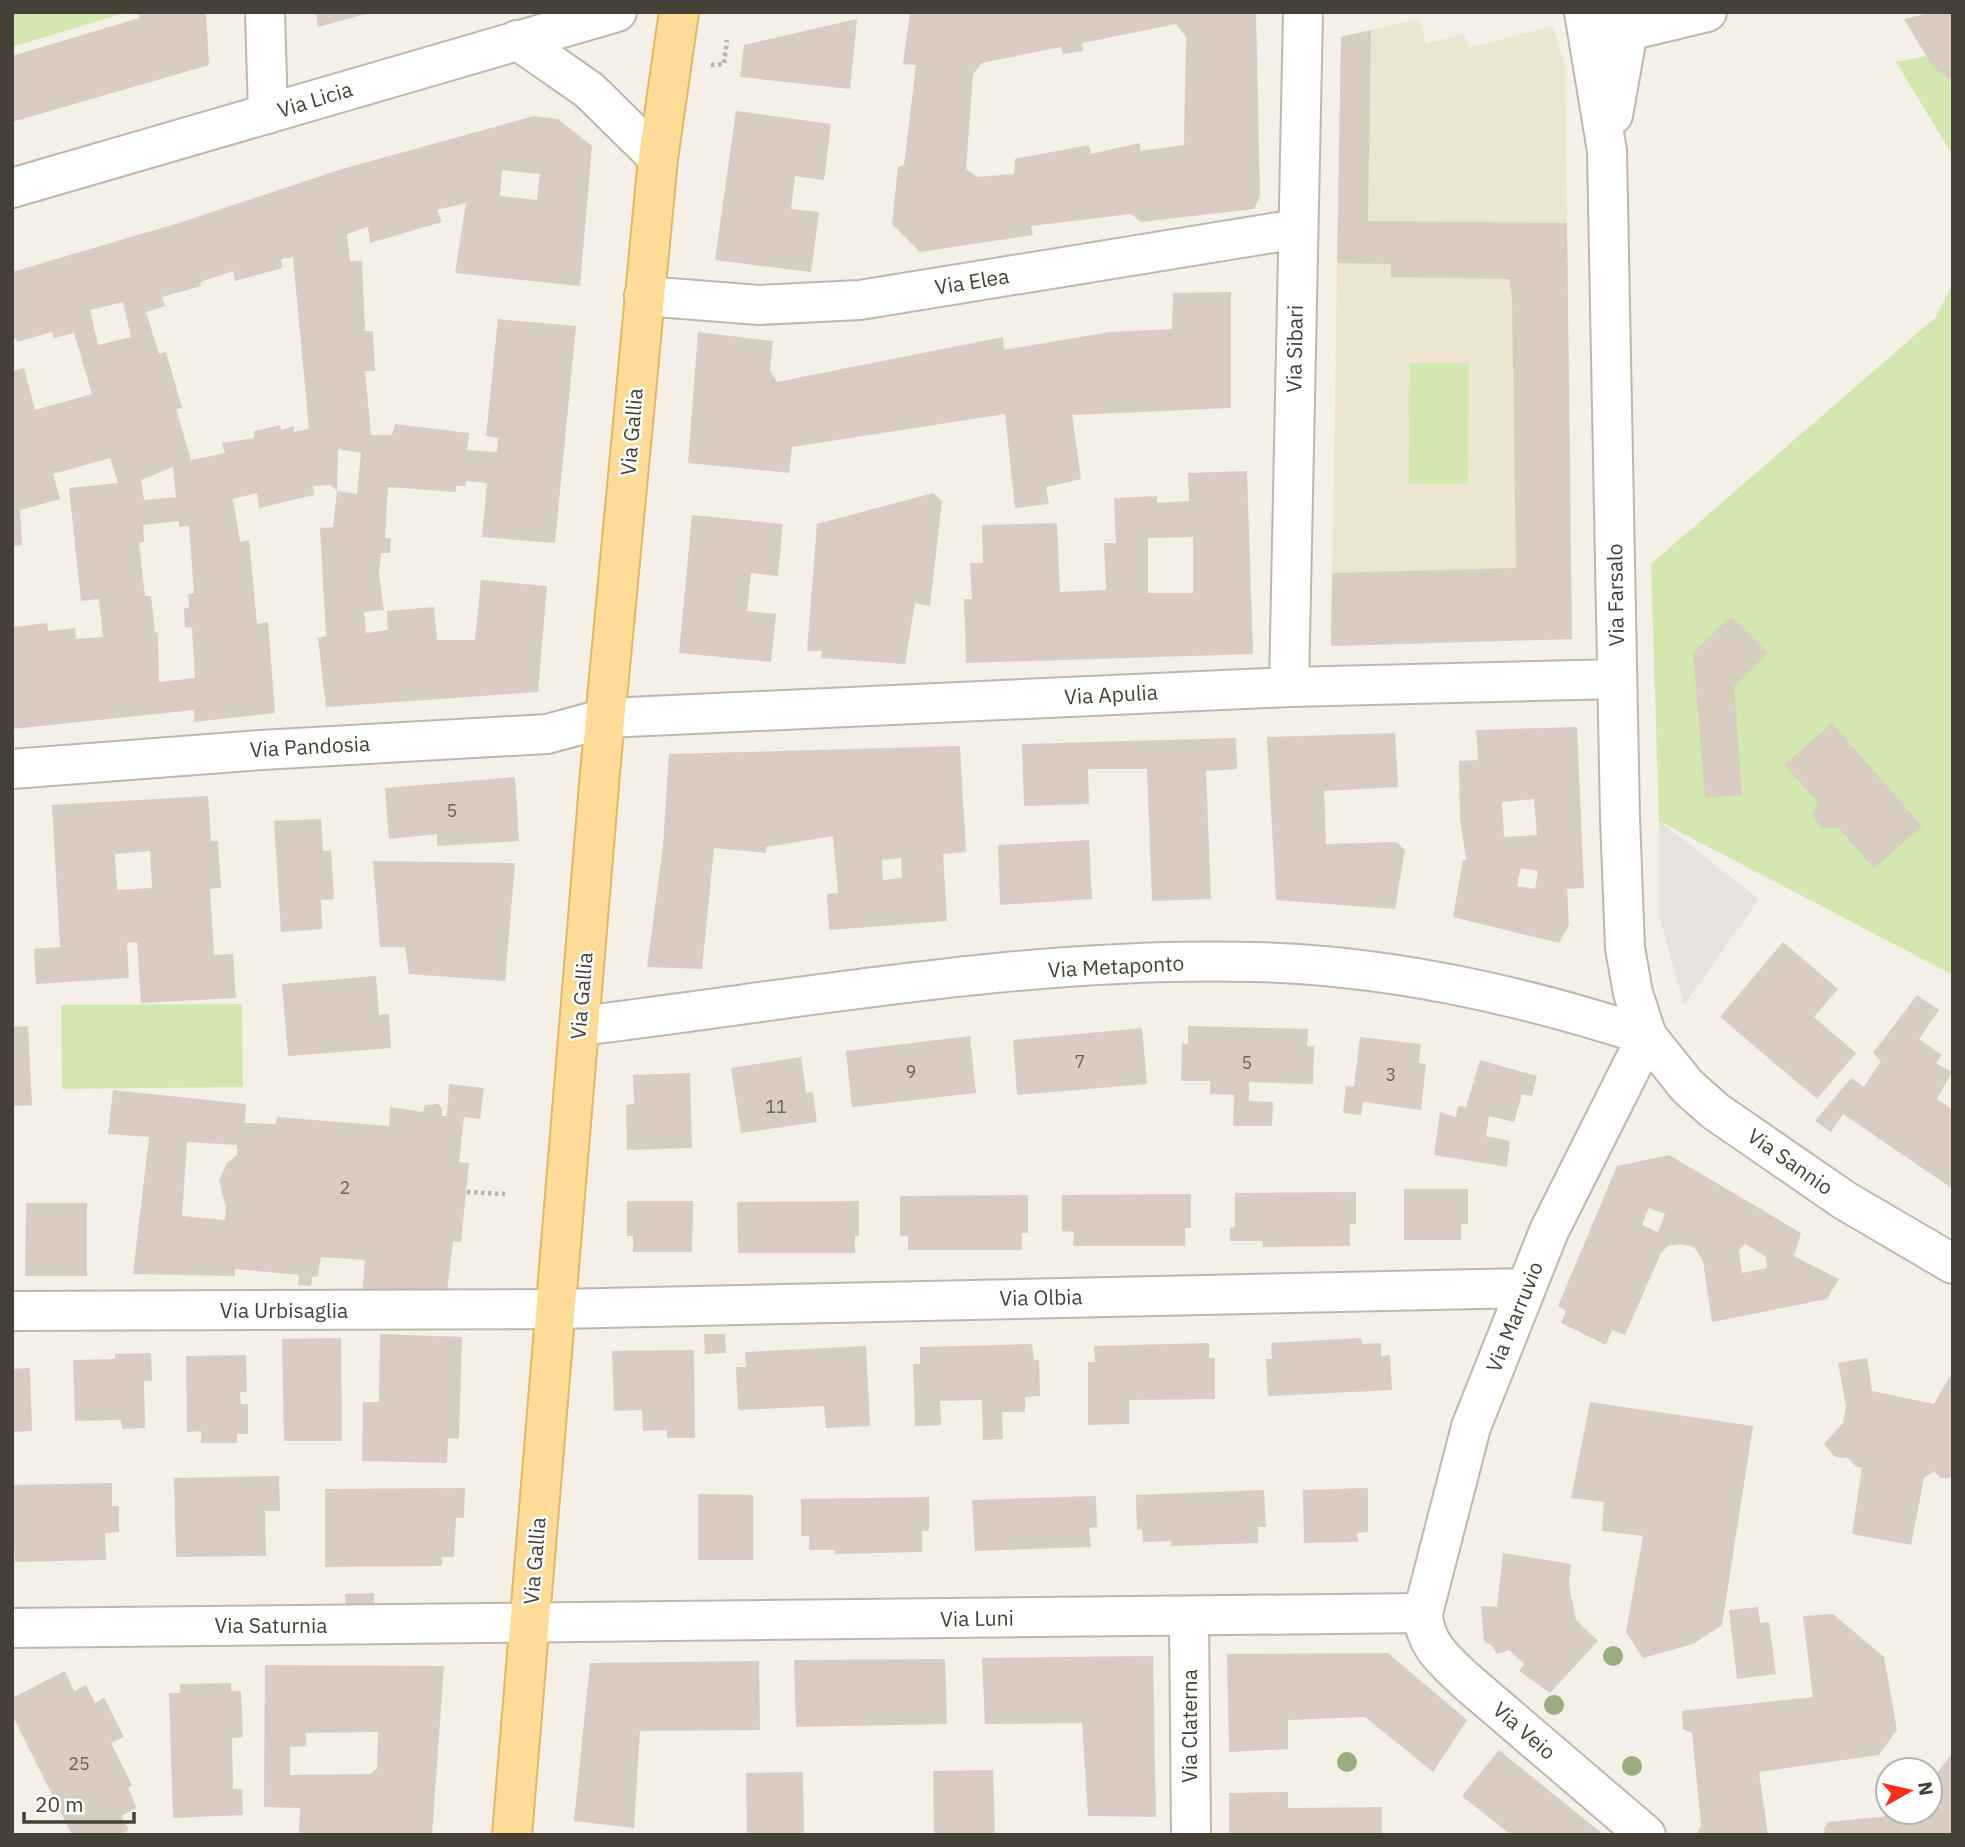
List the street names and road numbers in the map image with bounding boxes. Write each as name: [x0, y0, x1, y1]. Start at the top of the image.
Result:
street label: Via Licia: [274, 74, 356, 124]
street label: Via Elea: [933, 261, 1011, 301]
street label: Via Sibari: [1279, 305, 1309, 393]
street label: Via Gallia: [613, 387, 649, 477]
street label: Via Farsalo: [1600, 543, 1630, 647]
street label: Via Apulia: [1063, 678, 1159, 710]
street label: Via Pandosia: [249, 729, 371, 763]
street label: Via Metaponto: [1047, 948, 1185, 984]
street label: Via Gallia: [563, 951, 599, 1041]
street label: Via Sannio: [1742, 1121, 1839, 1201]
street label: Via Marruvio: [1479, 1257, 1549, 1376]
street label: Via Olbia: [999, 1282, 1083, 1312]
street label: Via Urbisaglia: [220, 1296, 348, 1324]
street label: Via Gallia: [516, 1516, 552, 1606]
street label: Via Luni: [940, 1603, 1014, 1633]
street label: Via Saturnia: [214, 1611, 328, 1639]
street label: Via Claterna: [1175, 1669, 1203, 1783]
street label: Via Veio: [1487, 1695, 1562, 1765]

